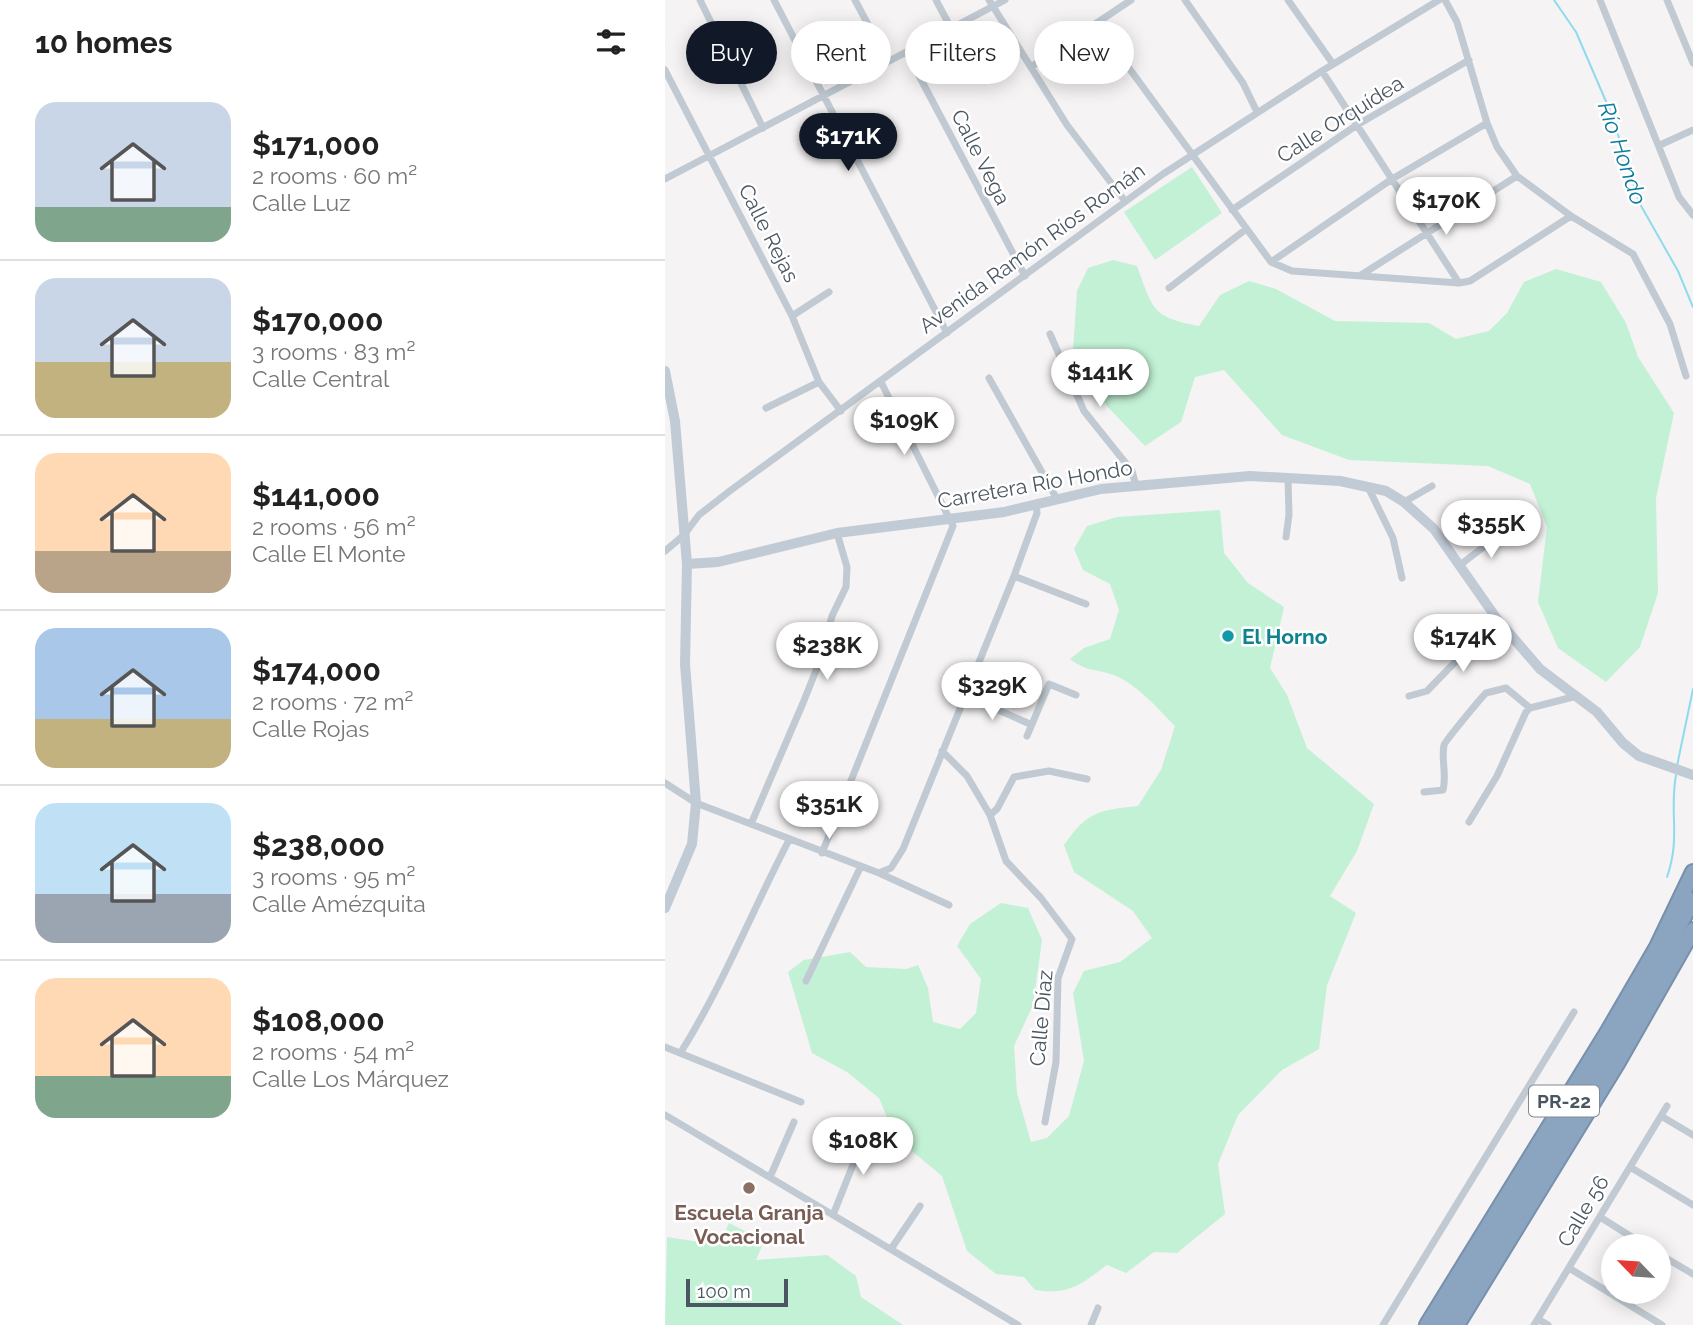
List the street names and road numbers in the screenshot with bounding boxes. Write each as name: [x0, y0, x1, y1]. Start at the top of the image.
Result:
street label: Calle Orquídea: [1272, 70, 1408, 168]
street label: Calle Vega: [946, 105, 1016, 209]
street label: Avenida Ramón Ríos Román: [914, 158, 1150, 338]
street label: Calle Rejas: [734, 180, 804, 286]
street label: Carretera Río Hondo: [936, 455, 1134, 513]
street label: Calle Díaz: [1024, 969, 1058, 1067]
road number: PR-22: [1529, 1086, 1599, 1116]
street label: Calle 56: [1552, 1171, 1614, 1251]

